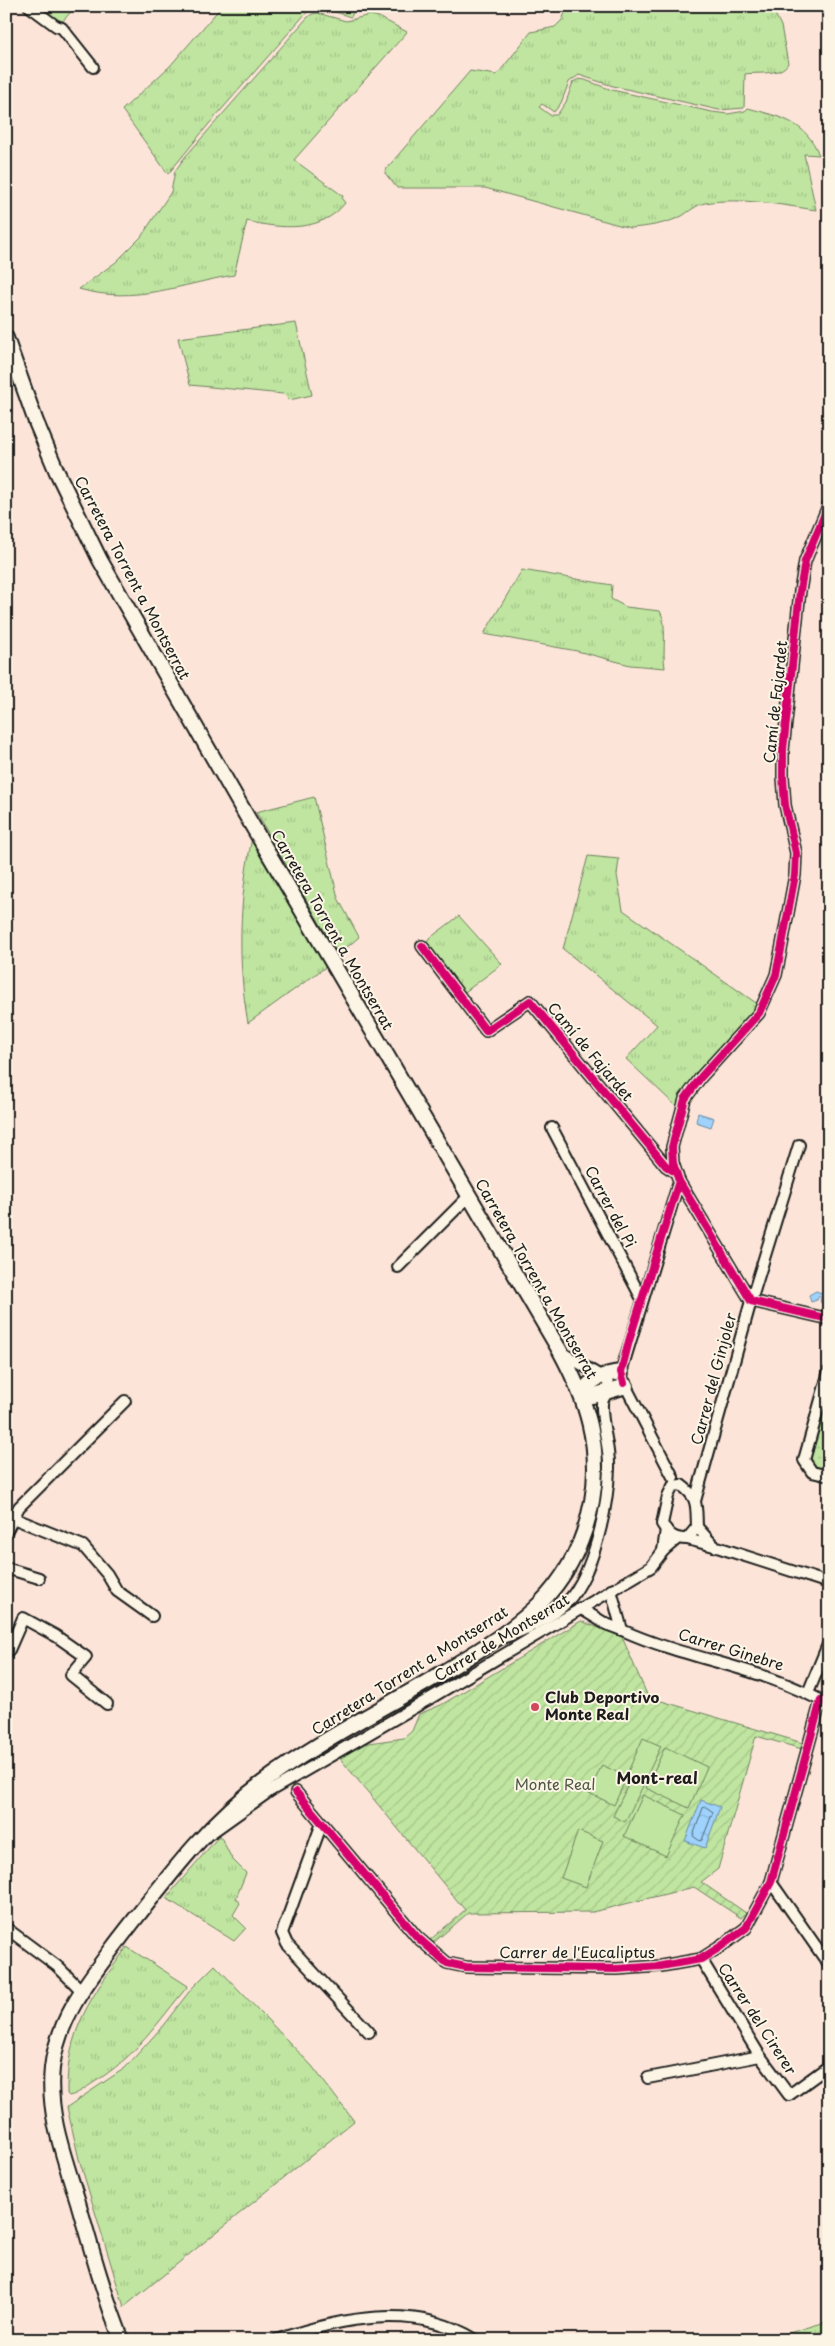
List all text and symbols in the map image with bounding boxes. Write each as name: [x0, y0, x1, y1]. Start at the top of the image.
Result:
street label: Carretera Torrent a Montserrat: [70, 471, 197, 683]
street label: Camí de Fajardet: [757, 639, 792, 764]
street label: Carretera Torrent a Montserrat: [266, 825, 400, 1034]
street label: Camí de Fajardet: [543, 996, 640, 1106]
street label: Carrer del Pi: [580, 1161, 643, 1252]
street label: Carretera Torrent a Montserrat: [470, 1174, 604, 1383]
street label: Carrer del Ginjoler: [684, 1310, 741, 1447]
street label: Carrer de Montserrat: [429, 1587, 573, 1686]
street label: Carretera Torrent a Montserrat: [306, 1600, 512, 1740]
street label: Carrer Ginebre: [676, 1622, 787, 1676]
place label: Club Deportivo Monte Real: [545, 1685, 660, 1725]
marker: Club Deportivo Monte Real: [529, 1701, 541, 1713]
district label: Mont-real: [616, 1765, 698, 1789]
park label: Monte Real: [515, 1772, 595, 1795]
street label: Carrer de l'Eucaliptus: [499, 1940, 655, 1963]
street label: Carrer del Cirerer: [713, 1958, 803, 2079]

